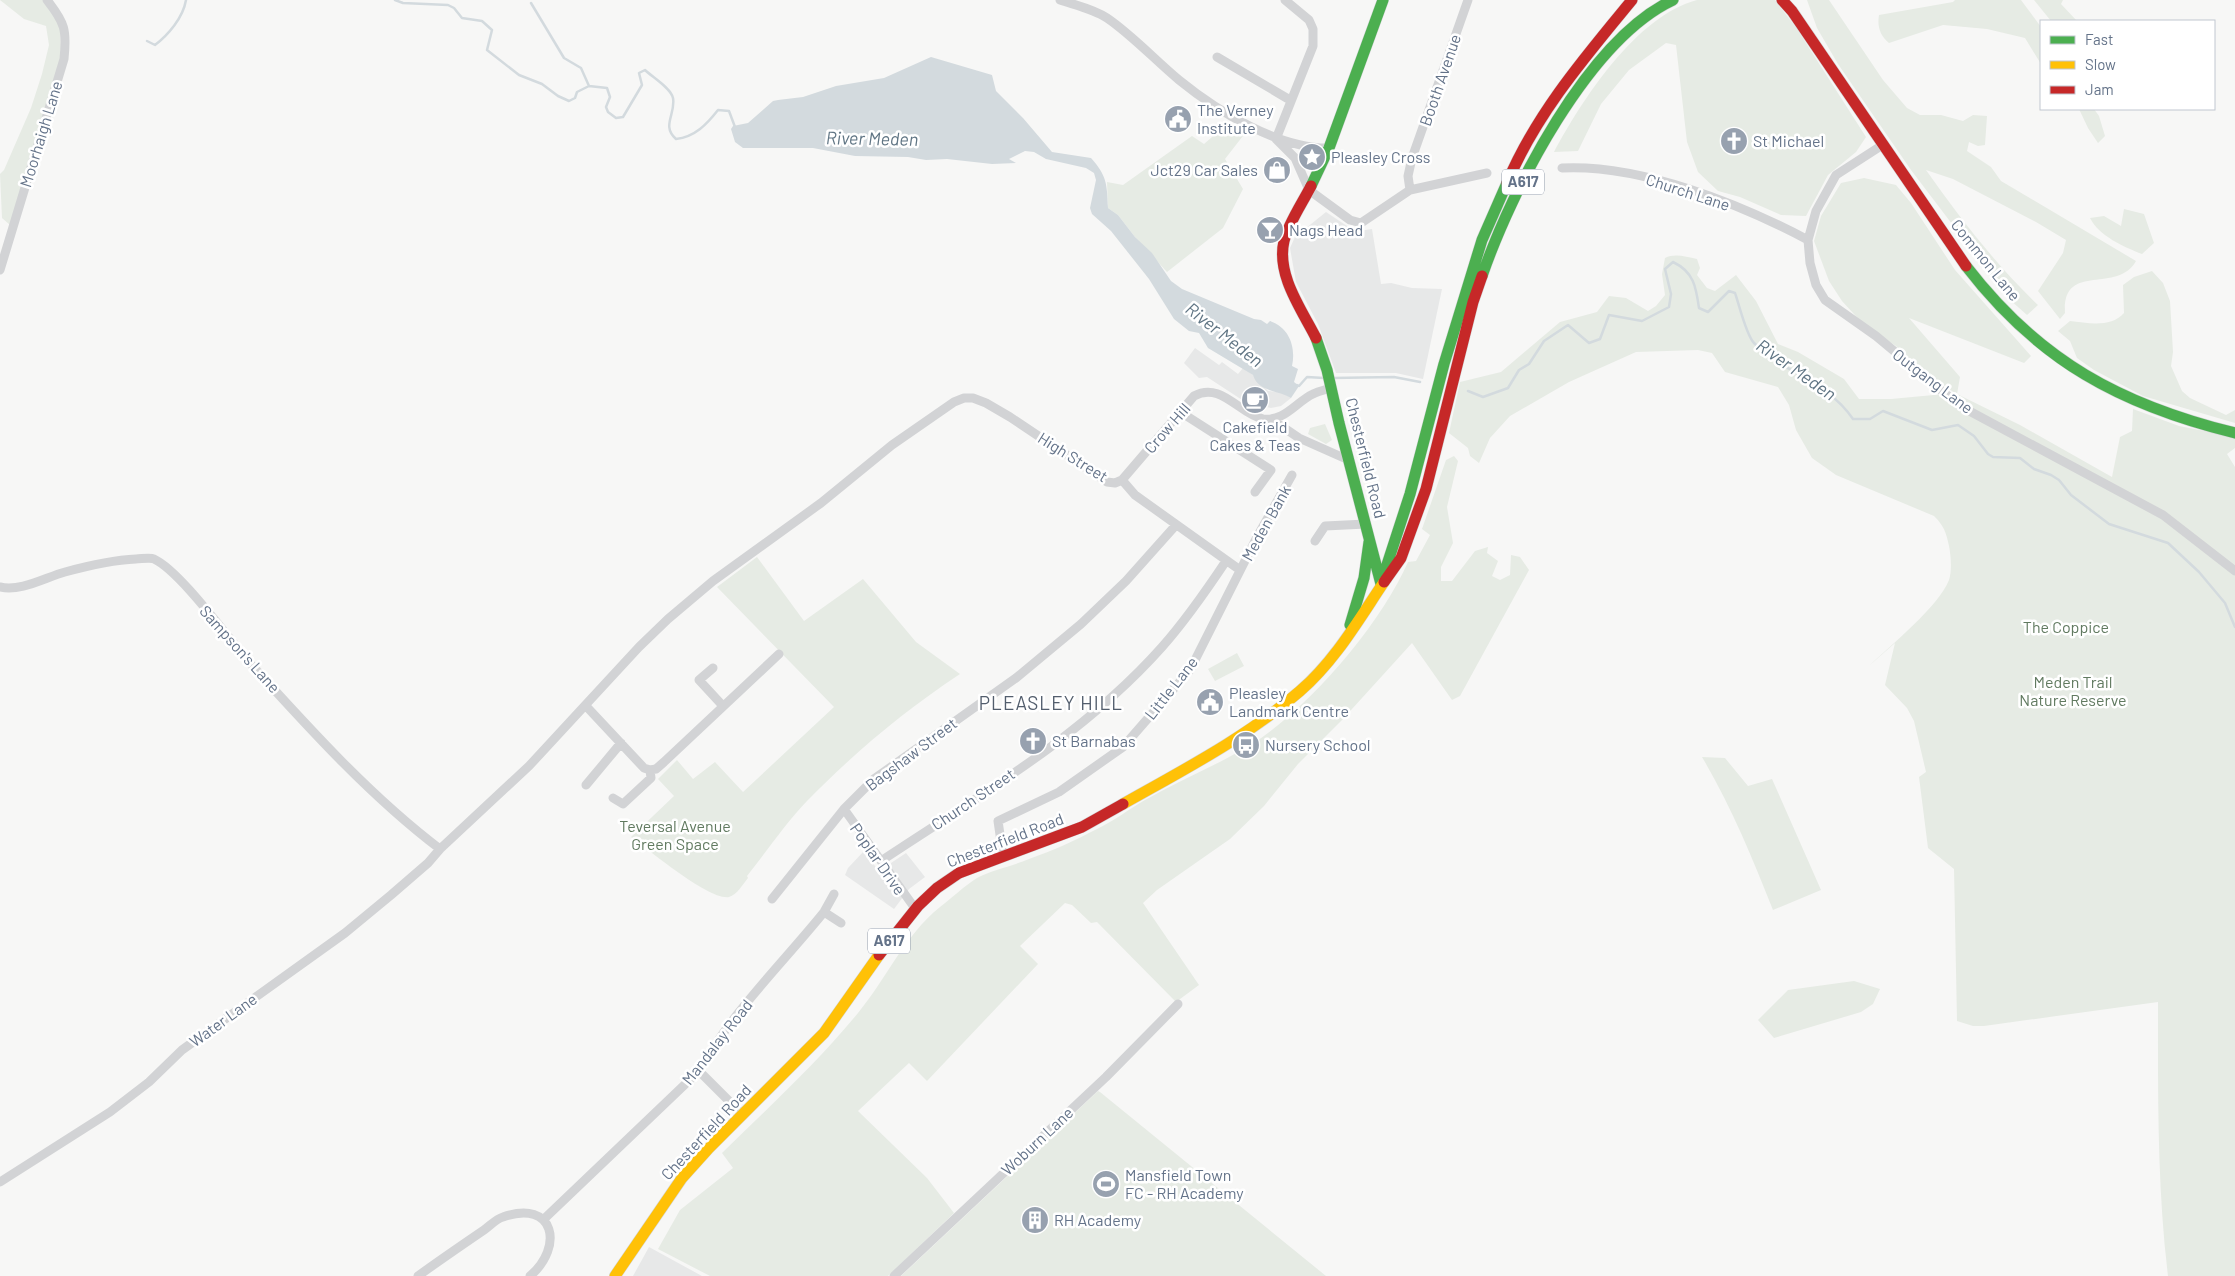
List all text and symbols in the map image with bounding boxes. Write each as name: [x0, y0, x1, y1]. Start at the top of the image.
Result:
legend: [2040, 20, 2215, 110]
text: Fast: [2085, 30, 2113, 48]
street label: Booth Avenue: [1415, 31, 1464, 128]
text: Slow: [2085, 55, 2116, 73]
street label: Moorhaigh Lane: [15, 78, 66, 189]
text: Jam: [2085, 80, 2114, 98]
place label: The Verney Institute: [1197, 100, 1274, 137]
public building icon: The Verney Institute: [1163, 104, 1193, 134]
water label: River Meden: [826, 126, 918, 150]
church icon: St Michael: [1719, 126, 1749, 156]
place label: St Michael: [1753, 131, 1824, 150]
place icon: Pleasley Cross: [1297, 142, 1327, 172]
place label: Pleasley Cross: [1331, 147, 1430, 166]
shop icon: Jct29 Car Sales: [1262, 155, 1292, 185]
place label: Jct29 Car Sales: [1150, 160, 1258, 179]
street label: Church Lane: [1644, 169, 1733, 214]
road number: A617: [1502, 170, 1544, 194]
bar icon: Nags Head: [1255, 215, 1285, 245]
street label: Common Lane: [1948, 215, 2025, 304]
place label: Nags Head: [1289, 220, 1363, 239]
water label: River Meden: [1181, 297, 1268, 371]
water label: River Meden: [1752, 334, 1841, 405]
street label: Outgang Lane: [1889, 344, 1977, 417]
cafe icon: Cakefield Cakes & Teas: [1240, 385, 1270, 415]
street label: Chesterfield Road: [1342, 396, 1391, 520]
street label: Crow Hill: [1140, 399, 1194, 457]
place label: Cakefield Cakes & Teas: [1210, 417, 1300, 454]
street label: High Street: [1035, 428, 1112, 485]
street label: Meden Bank: [1237, 482, 1294, 564]
street label: Sampson's Lane: [196, 601, 285, 696]
park label: The Coppice: [2023, 617, 2109, 636]
street label: Little Lane: [1140, 652, 1201, 723]
park label: Meden Trail Nature Reserve: [2019, 672, 2127, 709]
place label: Pleasley Landmark Centre: [1229, 683, 1349, 720]
public building icon: Pleasley Landmark Centre: [1195, 687, 1225, 717]
district label: PLEASLEY HILL: [979, 691, 1123, 714]
street label: Bagshaw Street: [861, 713, 960, 794]
church icon: St Barnabas: [1018, 726, 1048, 756]
bus stop icon: Nursery School: [1231, 730, 1261, 760]
place label: St Barnabas: [1052, 731, 1136, 750]
place label: Nursery School: [1265, 735, 1371, 754]
street label: Church Street: [927, 764, 1018, 833]
street label: Chesterfield Road: [944, 809, 1066, 871]
park label: Teversal Avenue Green Space: [619, 816, 731, 853]
street label: Poplar Drive: [847, 819, 910, 898]
road number: A617: [868, 928, 910, 954]
street label: Water Lane: [185, 989, 260, 1050]
street label: Mandalay Road: [677, 995, 756, 1088]
street label: Chesterfield Road: [657, 1080, 755, 1183]
street label: Woburn Lane: [997, 1103, 1077, 1179]
place label: Mansfield Town FC - RH Academy: [1125, 1165, 1244, 1202]
sports icon: Mansfield Town FC - RH Academy: [1091, 1169, 1121, 1199]
building icon: RH Academy: [1020, 1205, 1050, 1235]
place label: RH Academy: [1054, 1210, 1142, 1229]

